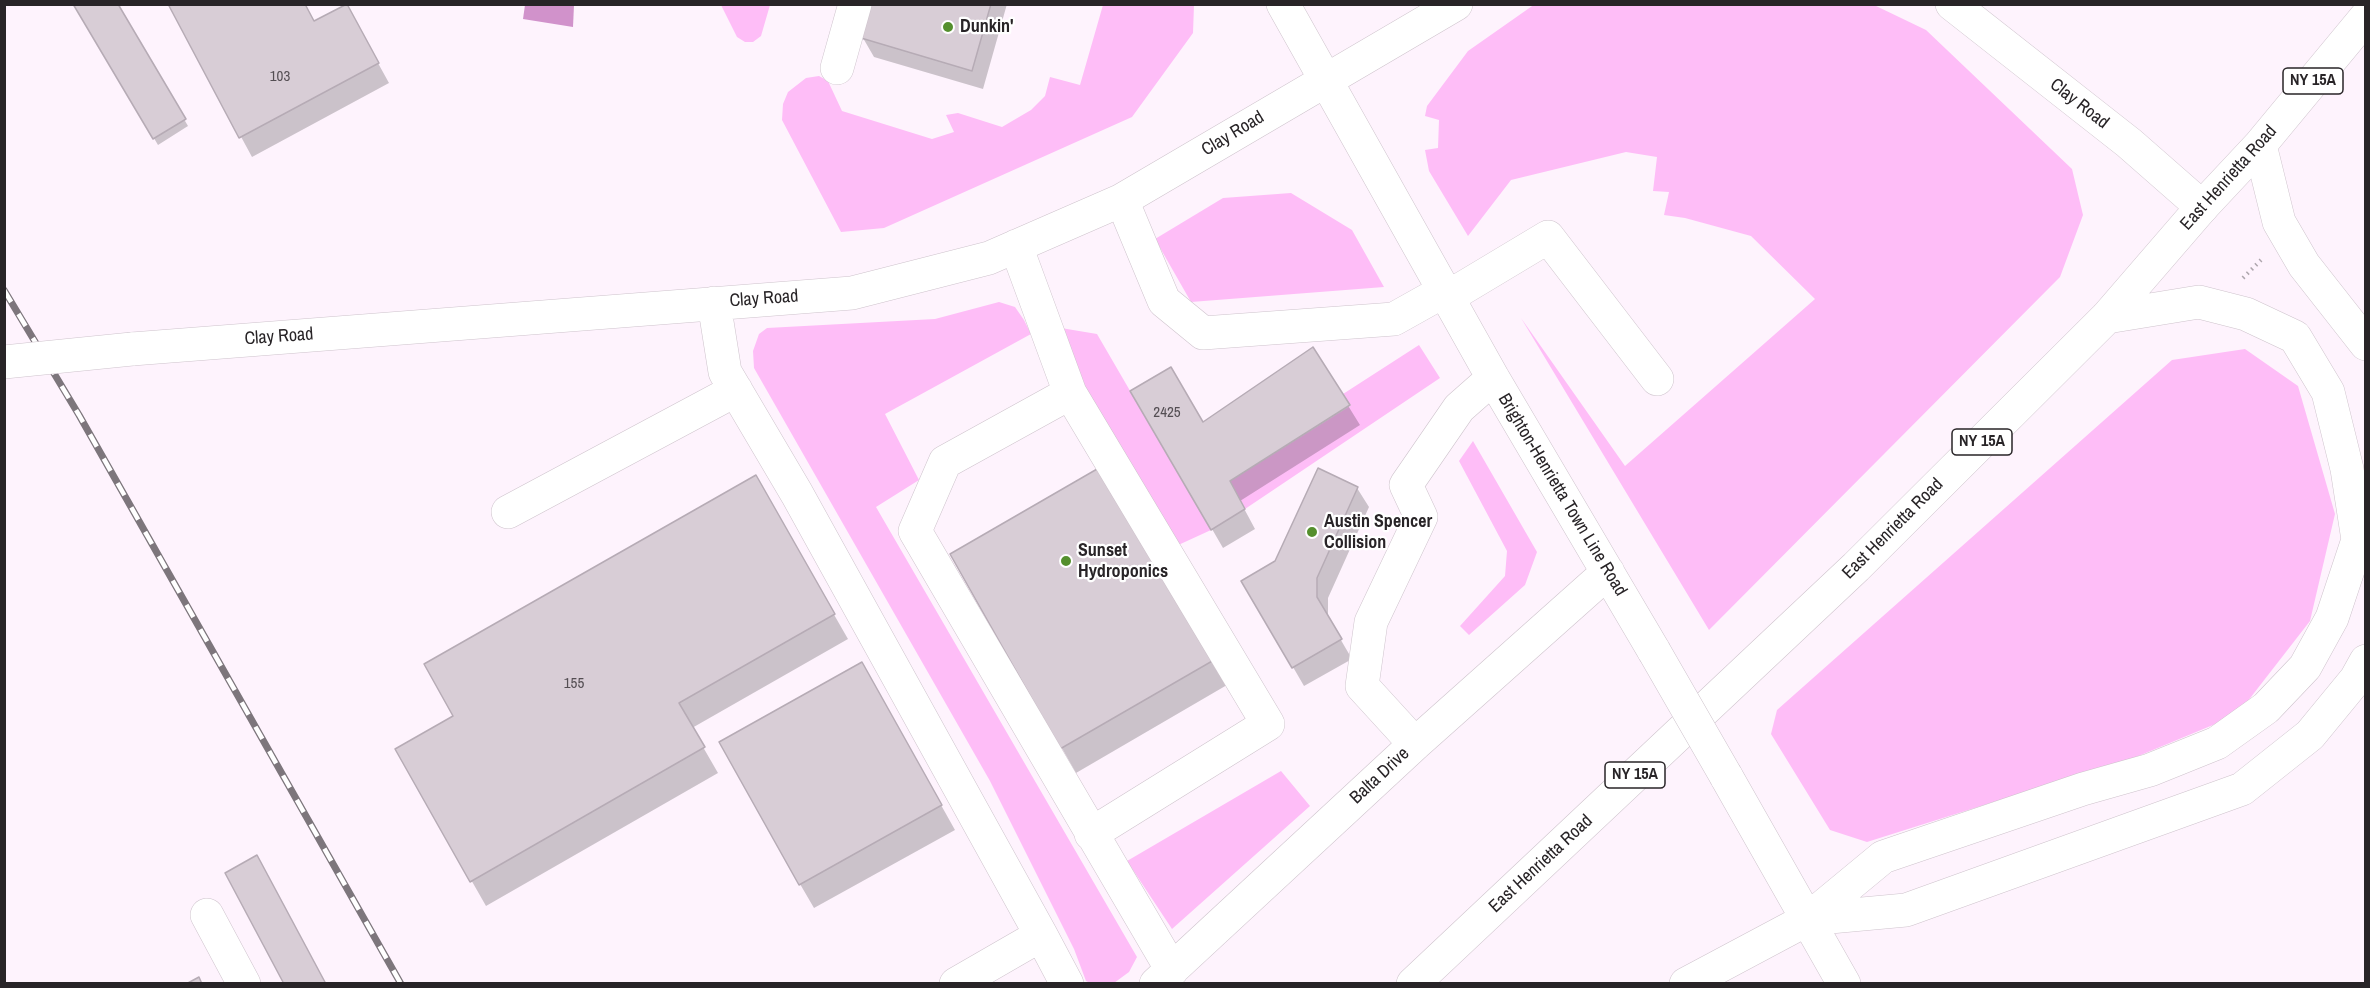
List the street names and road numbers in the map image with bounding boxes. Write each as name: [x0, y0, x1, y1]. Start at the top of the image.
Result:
road number: NY 15A: [2283, 68, 2343, 94]
street label: Clay Road: [2045, 74, 2113, 134]
street label: Clay Road: [1198, 107, 1268, 161]
street label: East Henrietta Road: [2176, 121, 2282, 235]
street label: Clay Road: [729, 286, 799, 312]
street label: Clay Road: [244, 324, 314, 350]
street label: Brighton-Henrietta Town Line Road: [1493, 390, 1631, 600]
road number: NY 15A: [1952, 429, 2012, 455]
street label: East Henrietta Road: [1838, 474, 1948, 584]
street label: Balta Drive: [1346, 743, 1414, 809]
road number: NY 15A: [1605, 762, 1665, 788]
street label: East Henrietta Road: [1485, 810, 1597, 918]

